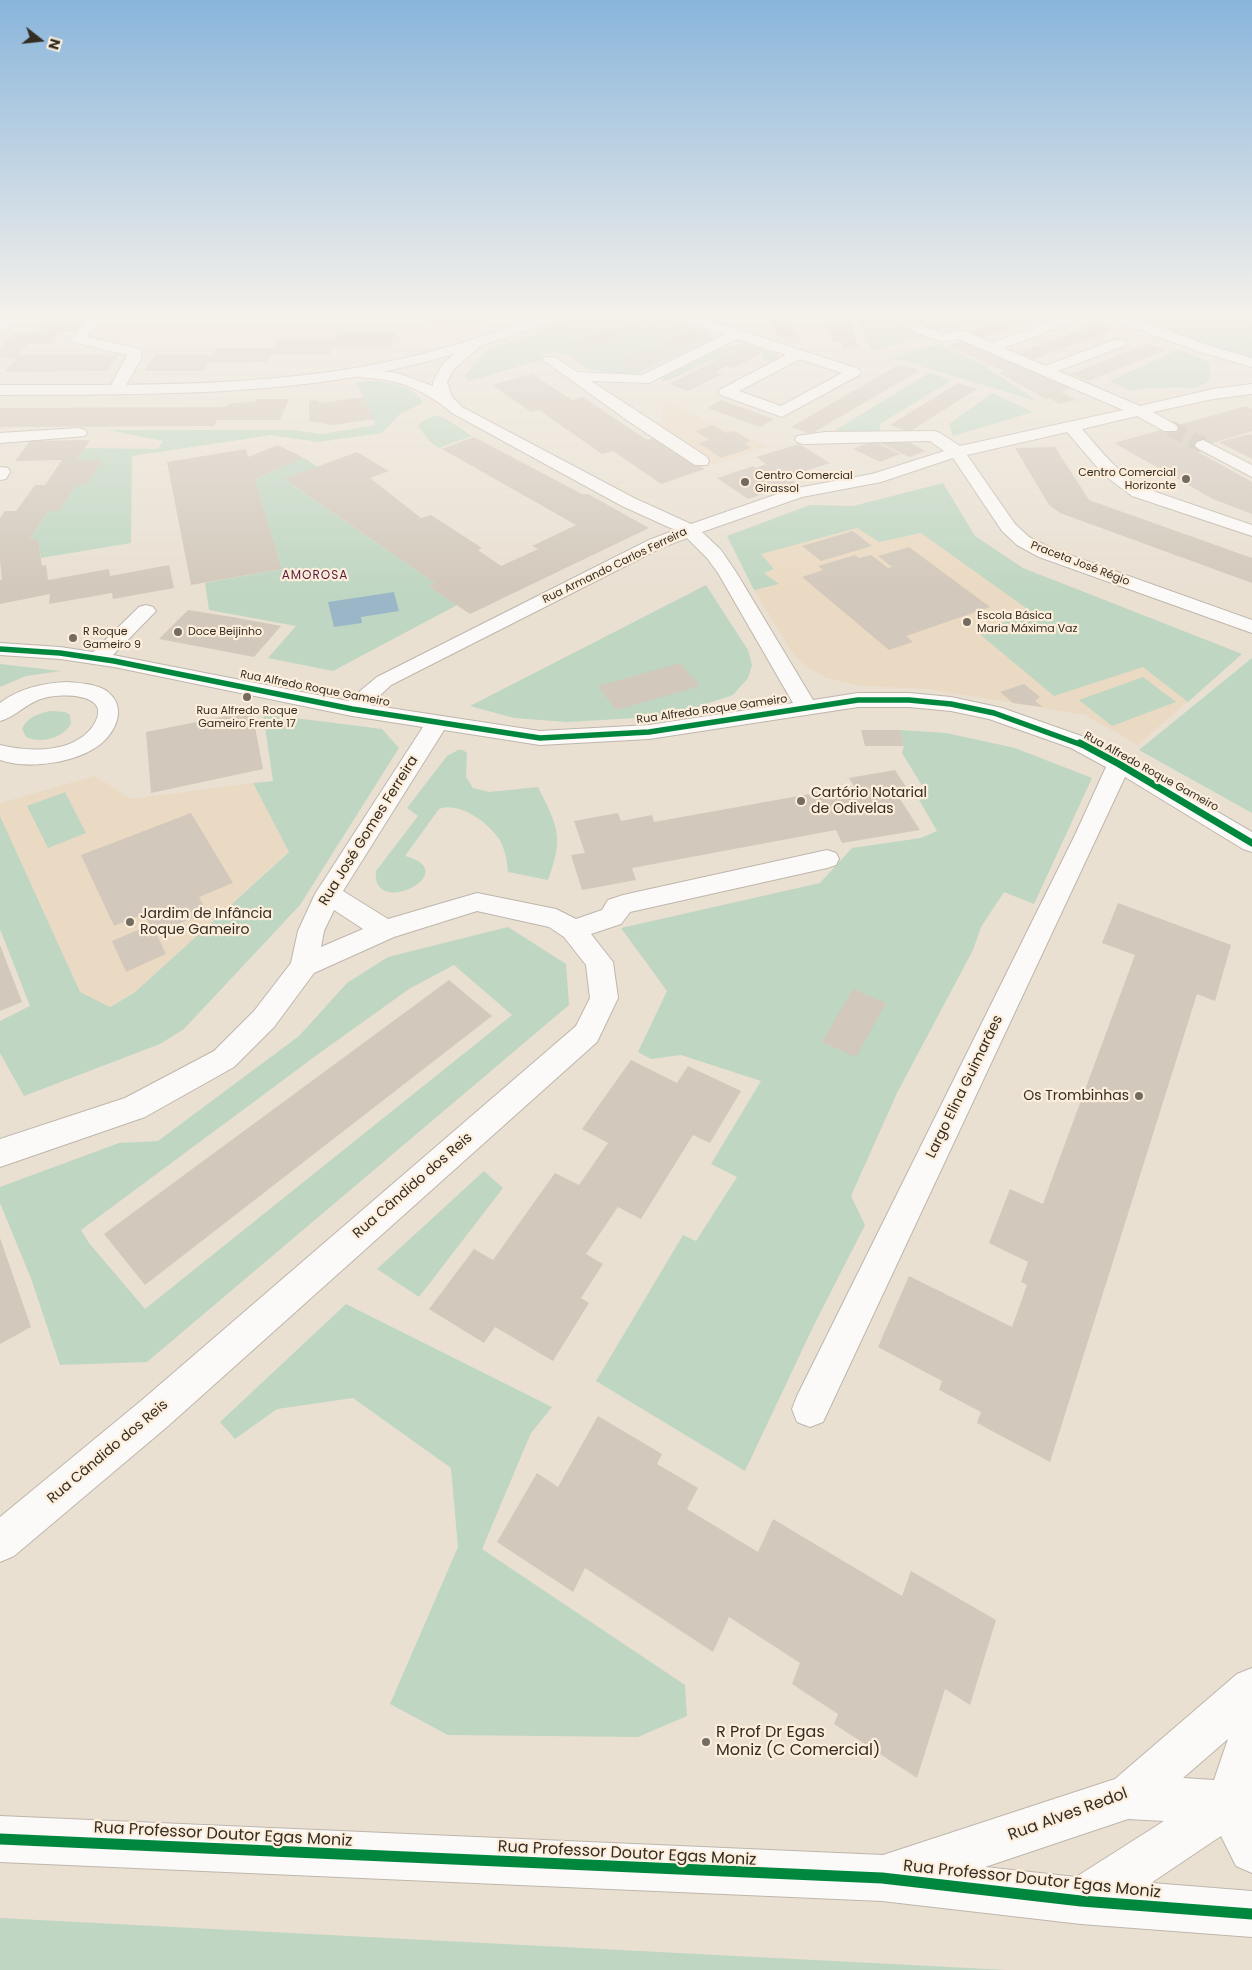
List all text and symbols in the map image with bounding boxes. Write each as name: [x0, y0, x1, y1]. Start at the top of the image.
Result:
north arrow: [15, 15, 65, 65]
text: N: [43, 36, 65, 52]
place label: Centro Comercial Horizonte: [1078, 466, 1176, 492]
place label: Centro Comercial Girassol: [755, 469, 853, 495]
marker: Centro Comercial Horizonte: [1180, 473, 1192, 485]
marker: Centro Comercial Girassol: [739, 476, 751, 488]
street label: Rua Armando Carlos Ferreira: [541, 525, 689, 607]
street label: Praceta José Régio: [1029, 539, 1131, 589]
district label: AMOROSA: [281, 569, 349, 583]
place label: Escola Básica Maria Máxima Vaz: [977, 609, 1078, 635]
marker: Escola Básica Maria Máxima Vaz: [961, 616, 973, 628]
place label: R Roque Gameiro 9: [83, 625, 141, 651]
place label: Doce Beijinho: [188, 625, 262, 639]
marker: Doce Beijinho: [172, 626, 184, 638]
marker: R Roque Gameiro 9: [67, 632, 79, 644]
street label: Rua Alfredo Roque Gameiro: [239, 668, 391, 710]
marker: Rua Alfredo Roque Gameiro Frente 17: [241, 691, 253, 703]
street label: Rua Alfredo Roque Gameiro: [636, 693, 788, 727]
place label: Rua Alfredo Roque Gameiro Frente 17: [196, 704, 298, 730]
street label: Rua Alfredo Roque Gameiro: [1081, 729, 1221, 815]
street label: Rua José Gomes Ferreira: [316, 753, 422, 909]
place label: Cartório Notarial de Odivelas: [811, 785, 927, 818]
marker: Cartório Notarial de Odivelas: [795, 795, 807, 807]
place label: Jardim de Infância Roque Gameiro: [140, 906, 272, 939]
marker: Jardim de Infância Roque Gameiro: [124, 916, 136, 928]
street label: Largo Elina Guimarães: [923, 1013, 1007, 1161]
place label: Os Trombinhas: [1023, 1088, 1129, 1104]
marker: Os Trombinhas: [1133, 1090, 1145, 1102]
street label: Rua Cândido dos Reis: [350, 1130, 476, 1242]
street label: Rua Cândido dos Reis: [44, 1397, 172, 1507]
place label: R Prof Dr Egas Moniz (C Comercial): [716, 1723, 880, 1761]
marker: R Prof Dr Egas Moniz (C Comercial): [700, 1736, 712, 1748]
street label: Rua Alves Redol: [1006, 1784, 1130, 1846]
street label: Rua Professor Doutor Egas Moniz: [93, 1819, 353, 1851]
street label: Rua Professor Doutor Egas Moniz: [497, 1838, 757, 1870]
street label: Rua Professor Doutor Egas Moniz: [902, 1857, 1162, 1903]

